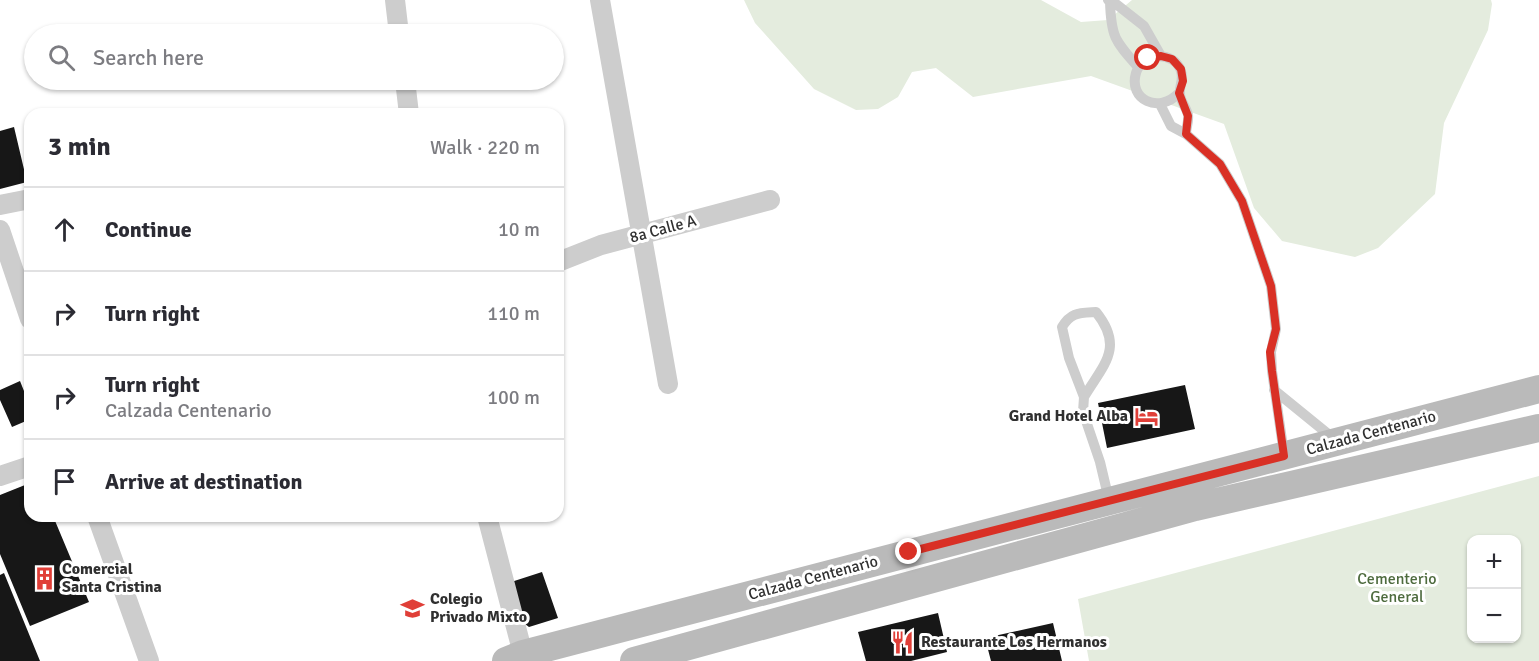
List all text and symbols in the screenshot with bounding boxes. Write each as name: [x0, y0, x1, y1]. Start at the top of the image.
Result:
search box: [24, 24, 564, 90]
icon: search: [45, 41, 78, 74]
text: Search here: [93, 44, 204, 71]
route start: [1134, 44, 1160, 70]
text: 3 min: [48, 131, 111, 163]
text: Walk · 220 m: [430, 135, 540, 160]
street label: 8a Calle A: [627, 210, 699, 247]
icon: ahead: [48, 213, 81, 246]
text: Continue: [105, 216, 192, 243]
text: 10 m: [498, 217, 540, 242]
icon: right: [48, 297, 81, 330]
text: Turn right: [105, 300, 200, 327]
text: 110 m: [487, 301, 540, 326]
text: Turn right: [105, 371, 200, 398]
icon: right: [48, 381, 81, 414]
text: 100 m: [487, 385, 540, 410]
text: Calzada Centenario: [105, 398, 272, 423]
hotel icon: Grand Hotel Alba: [1133, 403, 1159, 429]
place label: Grand Hotel Alba: [1009, 406, 1128, 426]
street label: Calzada Centenario: [1304, 406, 1438, 460]
icon: arrive: [48, 465, 81, 498]
text: Arrive at destination: [105, 468, 302, 495]
map controls: [1467, 535, 1521, 643]
button: +: [1467, 535, 1521, 589]
route end: [895, 538, 921, 564]
street label: Calzada Centenario: [746, 551, 880, 605]
place label: Comercial Santa Cristina: [62, 559, 162, 597]
building icon: Comercial Santa Cristina: [31, 565, 57, 591]
park label: Cementerio General: [1357, 569, 1437, 607]
place label: Colegio Privado Mixto: [430, 589, 527, 627]
button: −: [1467, 589, 1521, 643]
school or university icon: Colegio Privado Mixto: [399, 595, 425, 621]
restaurant icon: Restaurante Los Hermanos: [890, 629, 916, 655]
place label: Restaurante Los Hermanos: [921, 632, 1107, 652]

